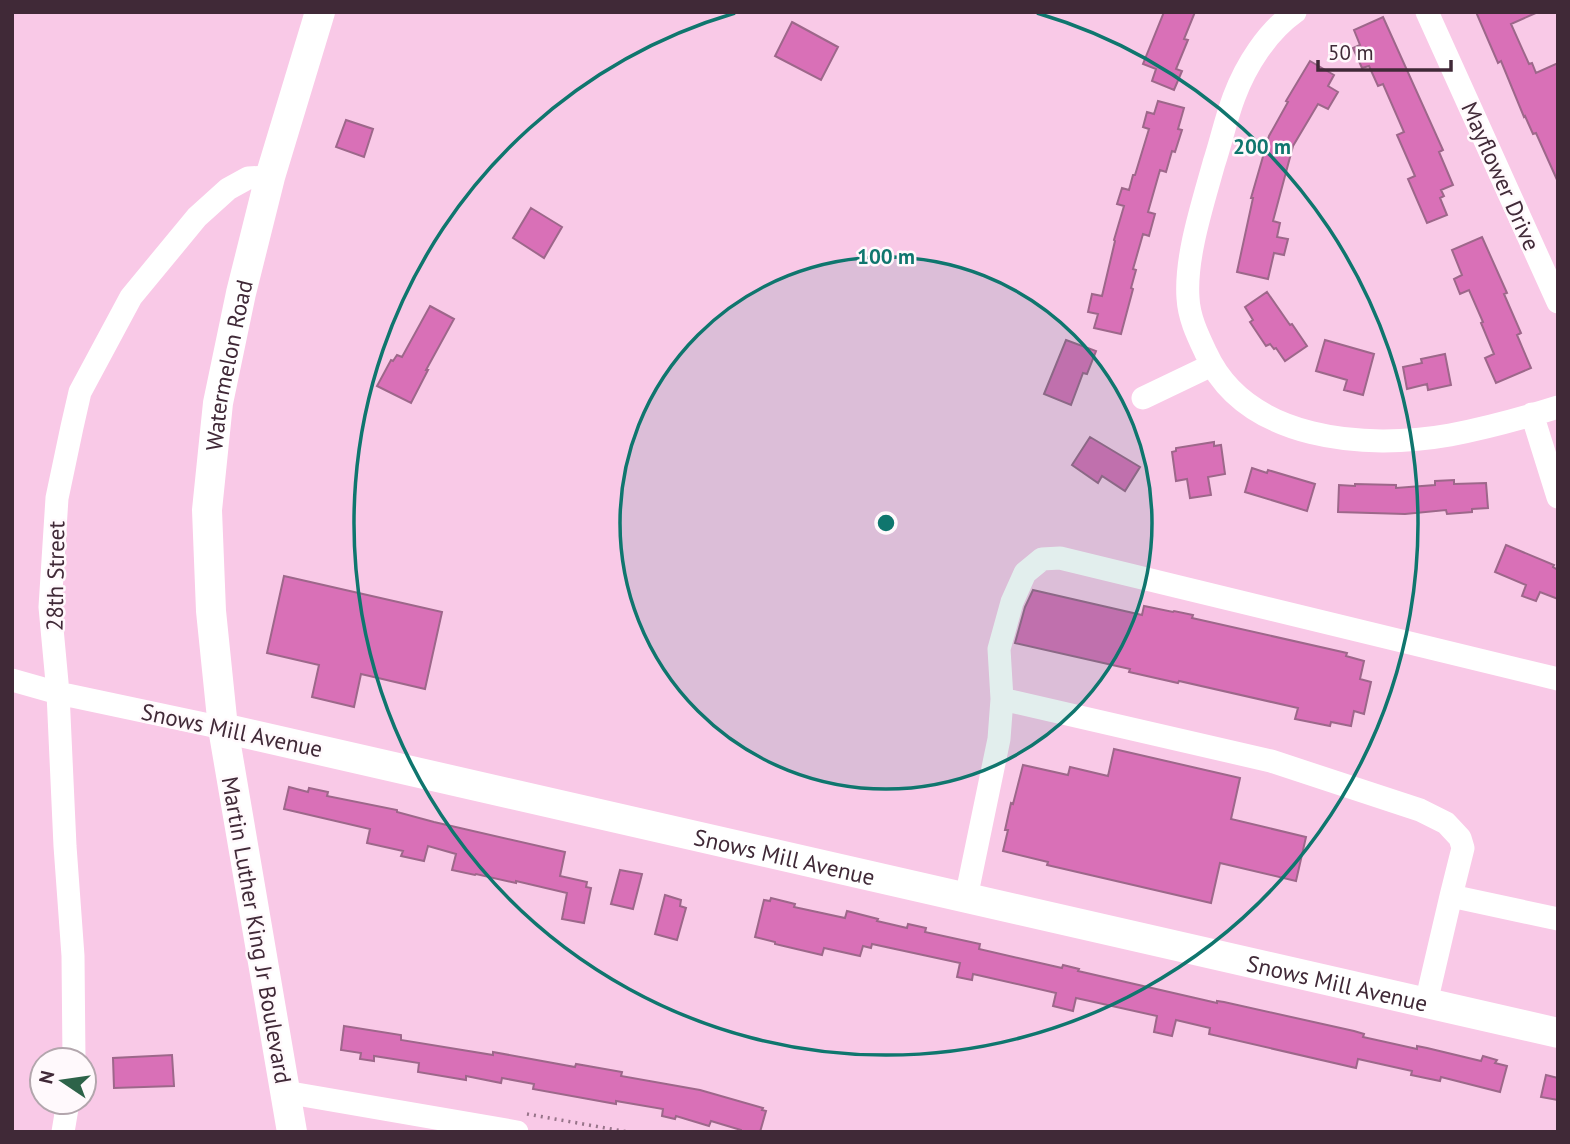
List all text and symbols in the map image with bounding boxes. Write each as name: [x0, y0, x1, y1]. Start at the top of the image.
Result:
scale bar: [1318, 28, 1451, 72]
text: 50 m: [1328, 39, 1374, 66]
street label: Mayflower Drive: [1455, 97, 1547, 255]
text: 200 m: [1233, 133, 1291, 160]
text: 100 m: [857, 243, 915, 270]
street label: Watermelon Road: [199, 277, 258, 452]
centre of rings: [874, 511, 898, 535]
street label: 28th Street: [40, 520, 70, 631]
street label: Snows Mill Avenue: [139, 697, 325, 763]
street label: Martin Luther King Jr Boulevard: [216, 774, 298, 1086]
street label: Snows Mill Avenue: [691, 822, 878, 891]
street label: Snows Mill Avenue: [1244, 948, 1431, 1017]
north arrow: [28, 1046, 98, 1116]
text: N: [33, 1068, 60, 1086]

